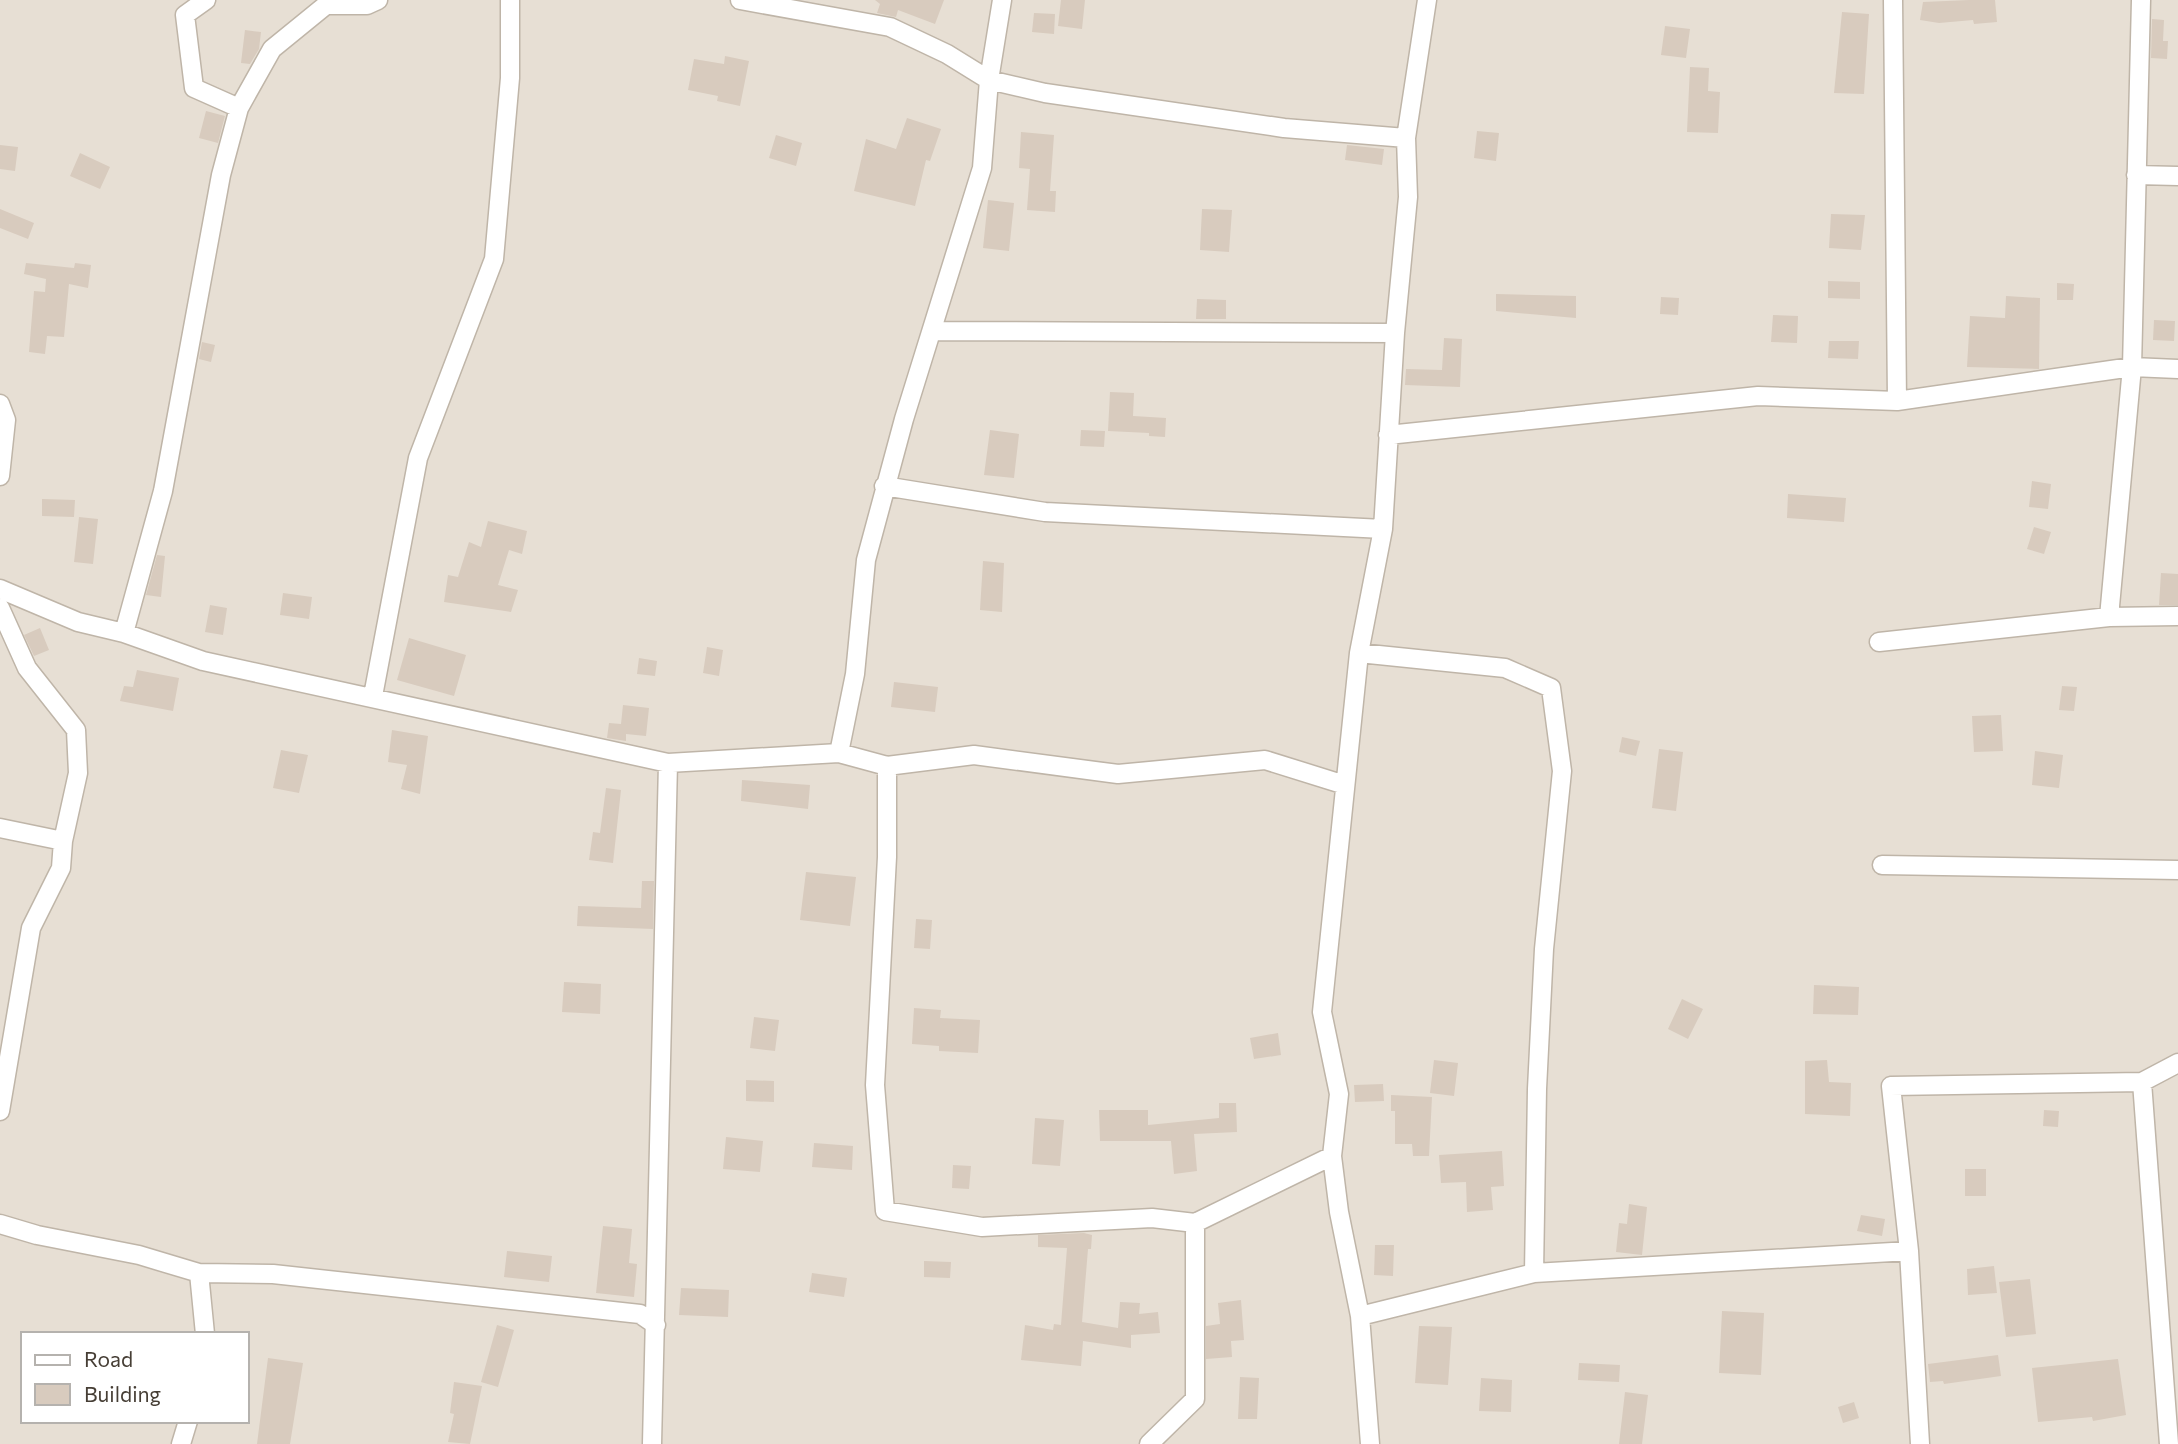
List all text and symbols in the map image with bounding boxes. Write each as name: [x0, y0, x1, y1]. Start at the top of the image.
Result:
legend: [21, 1332, 248, 1423]
text: Road: [84, 1346, 133, 1371]
text: Building: [84, 1381, 161, 1406]

